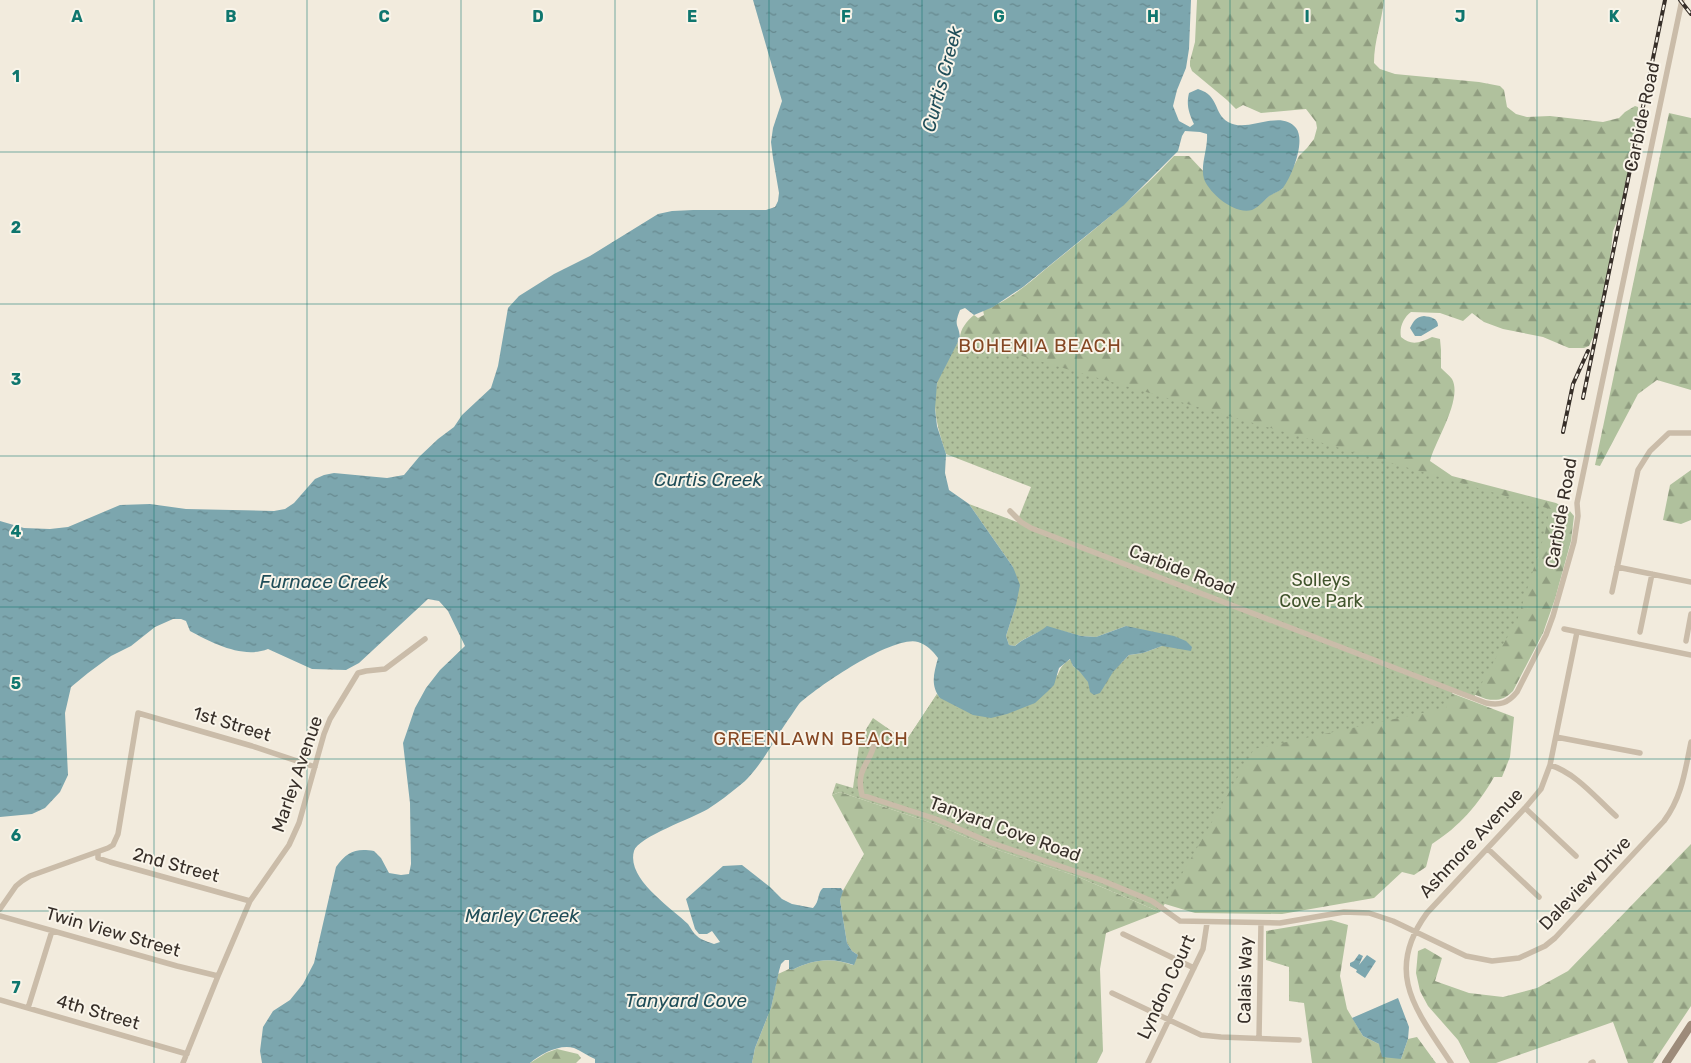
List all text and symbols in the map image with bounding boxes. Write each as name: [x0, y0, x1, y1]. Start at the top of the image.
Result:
text: A: [71, 7, 83, 26]
text: B: [225, 7, 237, 26]
text: C: [378, 7, 390, 26]
text: D: [532, 7, 544, 26]
text: E: [687, 7, 697, 26]
text: F: [841, 7, 851, 26]
text: G: [993, 7, 1005, 26]
text: H: [1147, 7, 1159, 26]
text: I: [1304, 7, 1310, 26]
text: J: [1455, 7, 1465, 26]
text: K: [1609, 7, 1620, 26]
water label: Curtis Creek: [917, 23, 967, 134]
street label: Carbide Road: [1620, 60, 1664, 174]
text: 1: [12, 67, 20, 86]
text: 2: [11, 218, 21, 237]
district label: BOHEMIA BEACH: [958, 334, 1122, 357]
text: 3: [11, 370, 21, 389]
street label: Carbide Road: [1540, 456, 1582, 570]
water label: Curtis Creek: [654, 468, 762, 491]
text: 4: [11, 522, 22, 541]
street label: Carbide Road: [1126, 540, 1238, 600]
park label: Solleys Cove Park: [1279, 569, 1363, 612]
water label: Furnace Creek: [260, 570, 389, 593]
text: 5: [11, 674, 21, 693]
street label: 1st Street: [190, 702, 274, 746]
street label: Marley Avenue: [267, 713, 327, 835]
district label: GREENLAWN BEACH: [713, 727, 909, 750]
street label: Ashmore Avenue: [1414, 783, 1528, 903]
street label: Tanyard Cove Road: [926, 791, 1084, 867]
text: 6: [11, 826, 21, 845]
street label: Daleview Drive: [1535, 831, 1635, 935]
street label: 2nd Street: [130, 843, 222, 887]
street label: Twin View Street: [43, 902, 183, 962]
water label: Marley Creek: [465, 904, 579, 927]
street label: Lyndon Court: [1132, 931, 1200, 1043]
street label: Calais Way: [1233, 936, 1257, 1024]
text: 7: [11, 978, 21, 997]
water label: Tanyard Cove: [625, 989, 747, 1012]
street label: 4th Street: [54, 990, 142, 1034]

